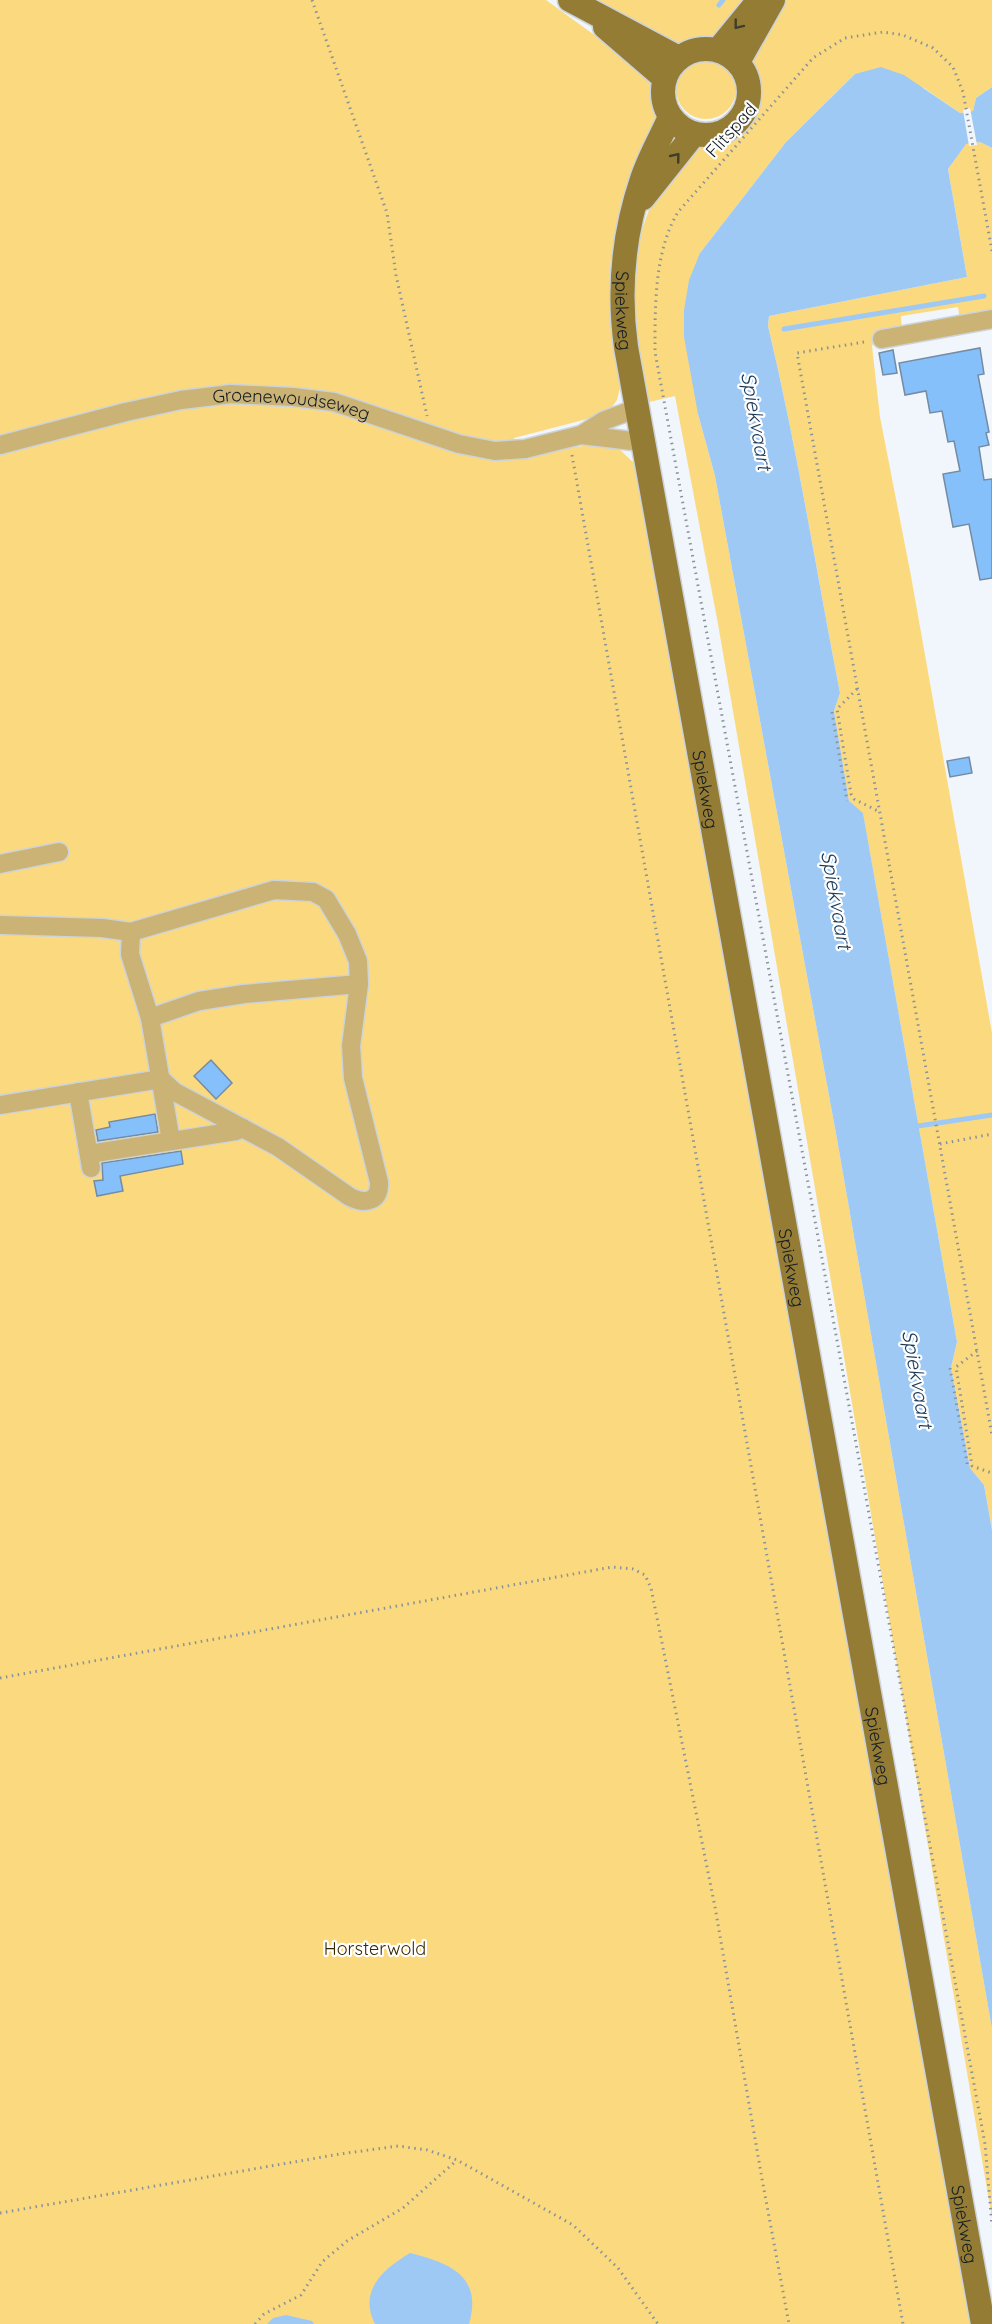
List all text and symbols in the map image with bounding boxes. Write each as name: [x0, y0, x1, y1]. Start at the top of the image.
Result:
one-way arrow: [735, 18, 746, 29]
street label: Flitspad: [700, 98, 762, 162]
one-way arrow: [668, 152, 679, 163]
street label: Spiekweg: [611, 270, 638, 352]
water label: Spiekvaart: [736, 370, 778, 474]
street label: Groenewoudseweg: [211, 382, 373, 425]
street label: Spiekweg: [688, 748, 724, 831]
water label: Spiekvaart: [816, 849, 858, 953]
street label: Spiekweg: [774, 1226, 811, 1309]
water label: Spiekvaart: [897, 1328, 939, 1432]
street label: Spiekweg: [860, 1705, 897, 1787]
park label: Horsterwold: [324, 1937, 426, 1960]
street label: Spiekweg: [947, 2183, 983, 2265]

